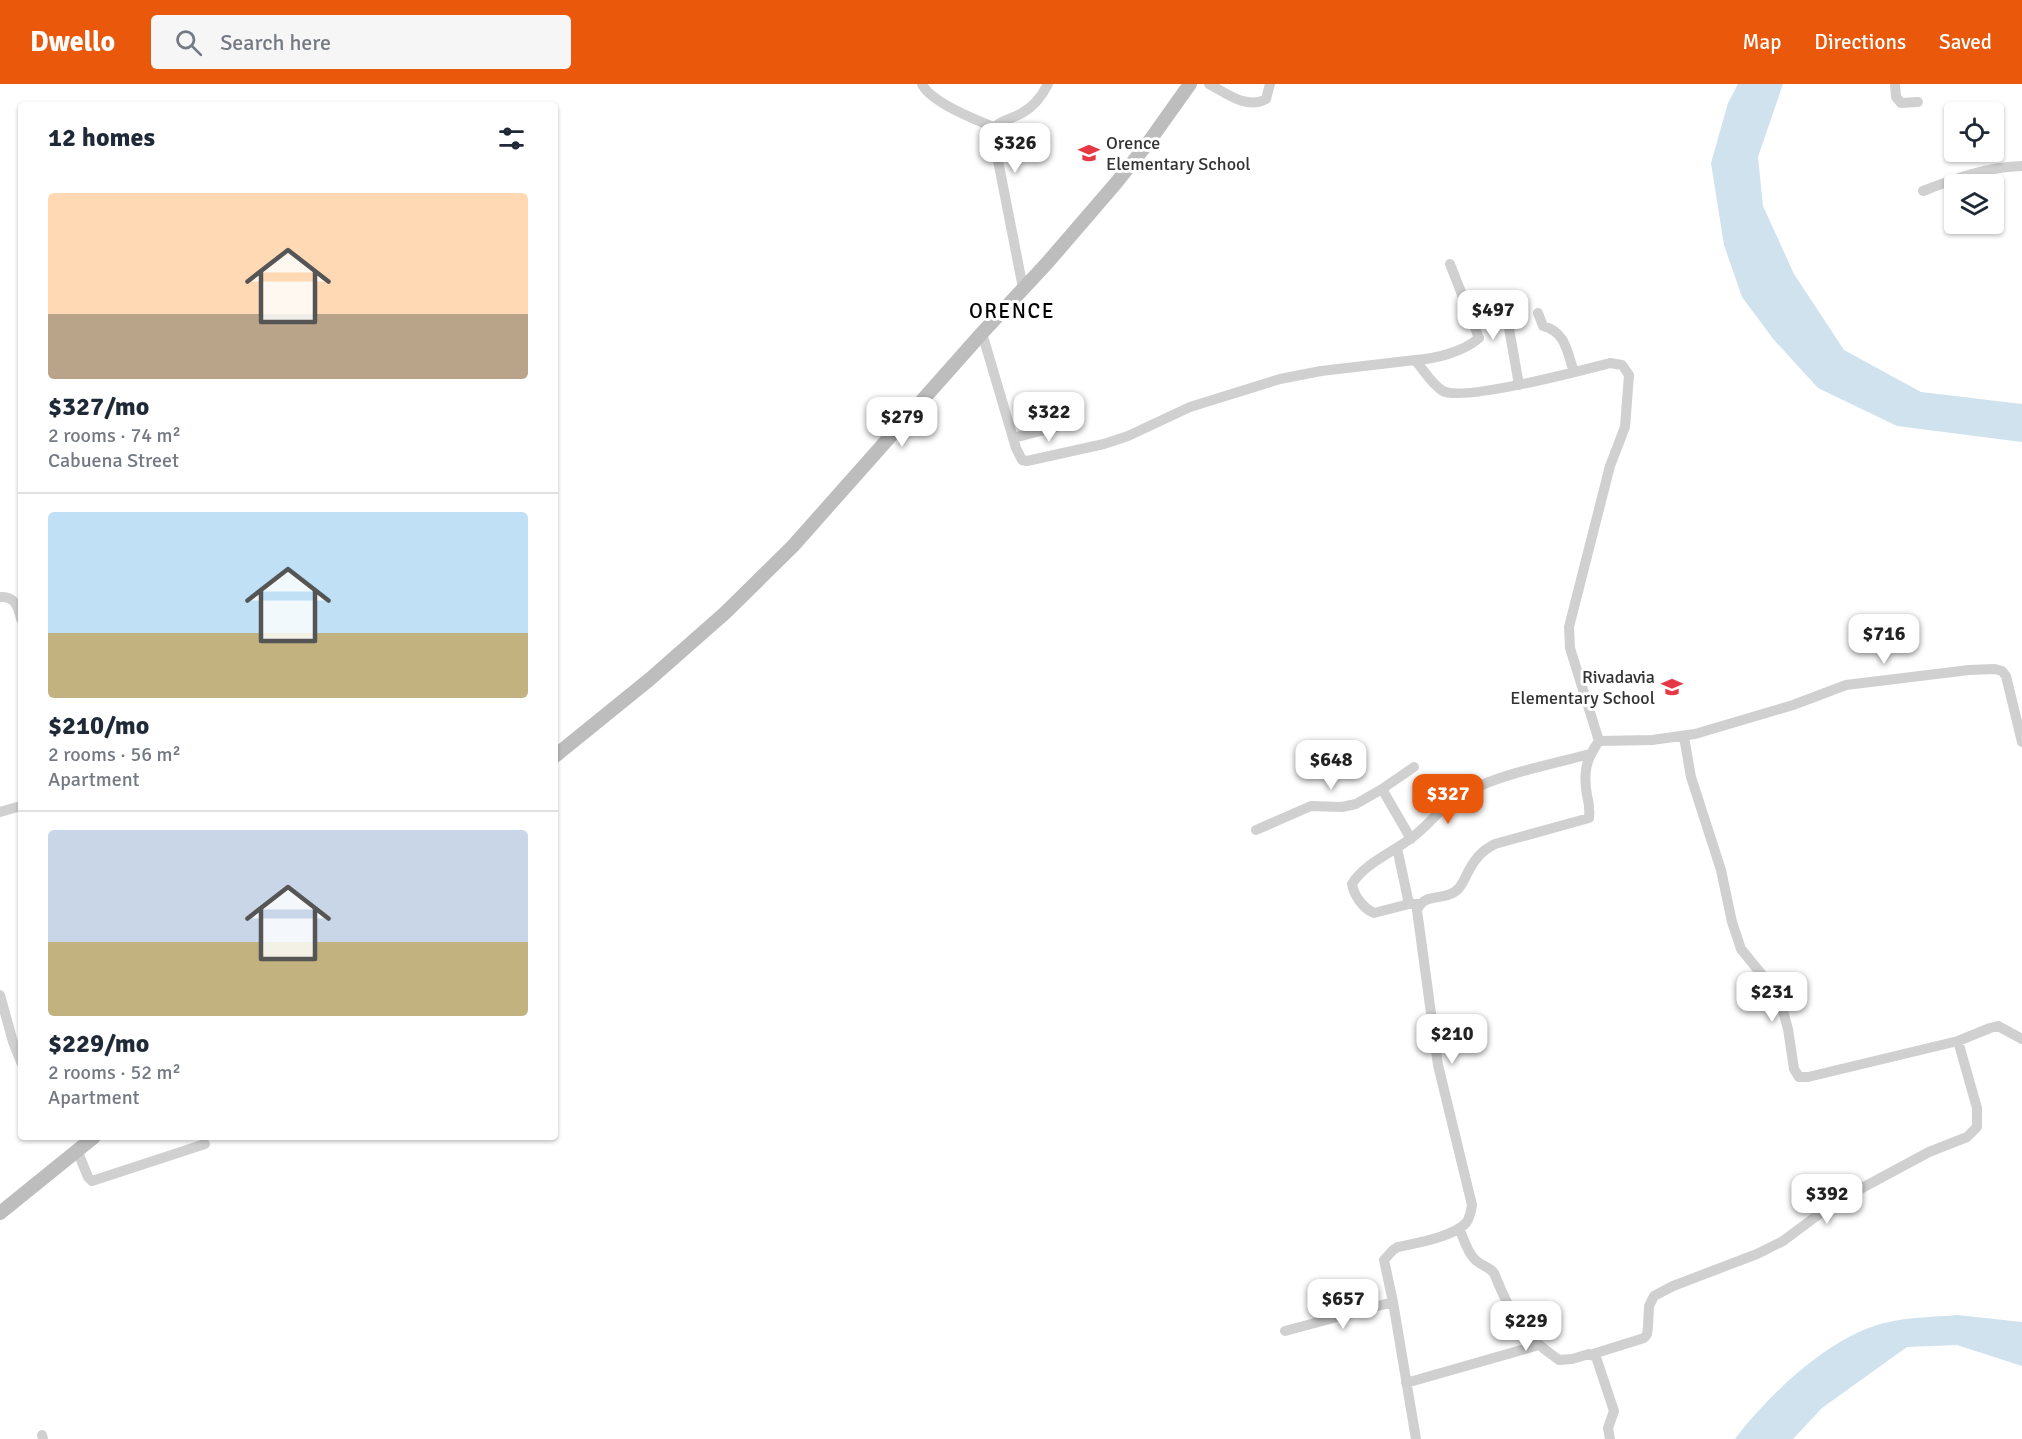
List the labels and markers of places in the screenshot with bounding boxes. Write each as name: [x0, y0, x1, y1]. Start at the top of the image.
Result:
pin: $326: [979, 123, 1051, 174]
place label: Orence Elementary School: [1106, 132, 1251, 175]
school or university icon: Orence Elementary School: [1077, 141, 1101, 165]
pin: $497: [1457, 290, 1529, 341]
pin: $322: [1013, 392, 1085, 443]
pin: $279: [866, 397, 938, 448]
pin: $716: [1848, 614, 1920, 665]
place label: Rivadavia Elementary School: [1510, 666, 1655, 709]
school or university icon: Rivadavia Elementary School: [1660, 675, 1684, 699]
pin: $648: [1295, 740, 1367, 791]
pin: $327: [1412, 774, 1484, 825]
pin: $231: [1736, 972, 1808, 1023]
pin: $210: [1416, 1014, 1488, 1065]
pin: $392: [1791, 1174, 1863, 1225]
pin: $657: [1307, 1279, 1379, 1330]
pin: $229: [1490, 1301, 1562, 1352]

